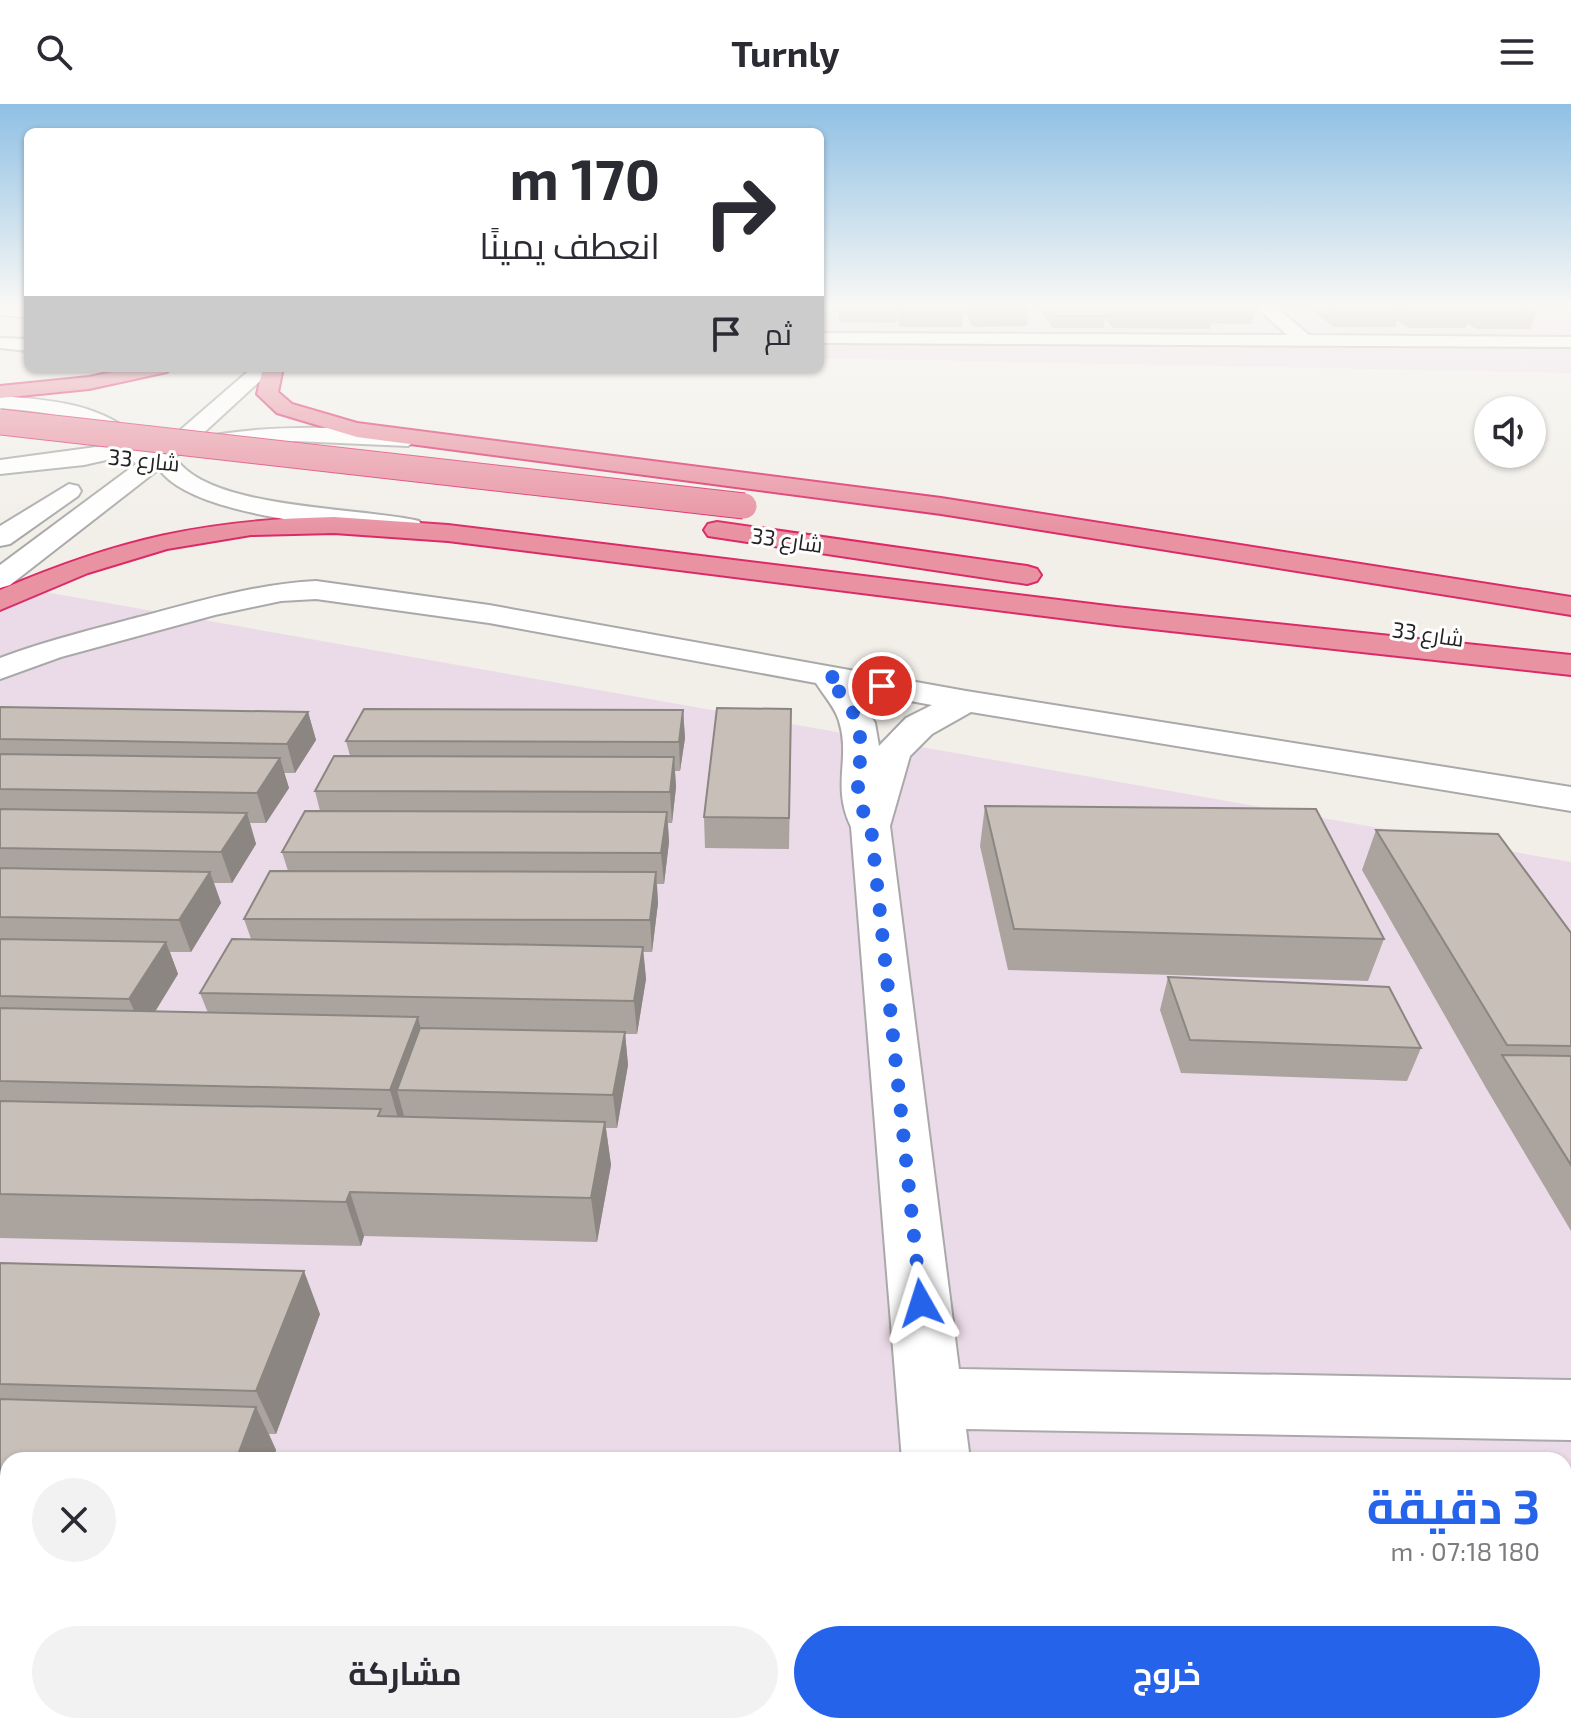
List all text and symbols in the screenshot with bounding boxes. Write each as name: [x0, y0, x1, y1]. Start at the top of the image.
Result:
icon: search: [32, 30, 76, 74]
icon: menu: [1495, 30, 1539, 74]
text: Turnly: [731, 31, 840, 74]
text: 170 m: [509, 144, 660, 211]
icon: right: [688, 160, 792, 264]
text: انعطف يمينًا: [479, 223, 660, 266]
icon: arrive: [704, 312, 748, 356]
text: ثم: [764, 315, 792, 351]
map controls: [1474, 396, 1546, 468]
button: sound: [1474, 396, 1546, 468]
street label: شارع 33: [107, 442, 181, 479]
street label: شارع 33: [749, 521, 825, 560]
street label: شارع 33: [1390, 615, 1466, 654]
pin: [848, 652, 916, 720]
icon: arrive: [860, 664, 904, 708]
position arrow: [879, 1261, 963, 1345]
text: 3 دقيقة: [1367, 1476, 1540, 1534]
button: close: [32, 1478, 116, 1562]
text: 180 m · 07:18: [1391, 1535, 1540, 1566]
button: مشاركة: [32, 1626, 778, 1718]
button: خروج: [794, 1626, 1540, 1718]

